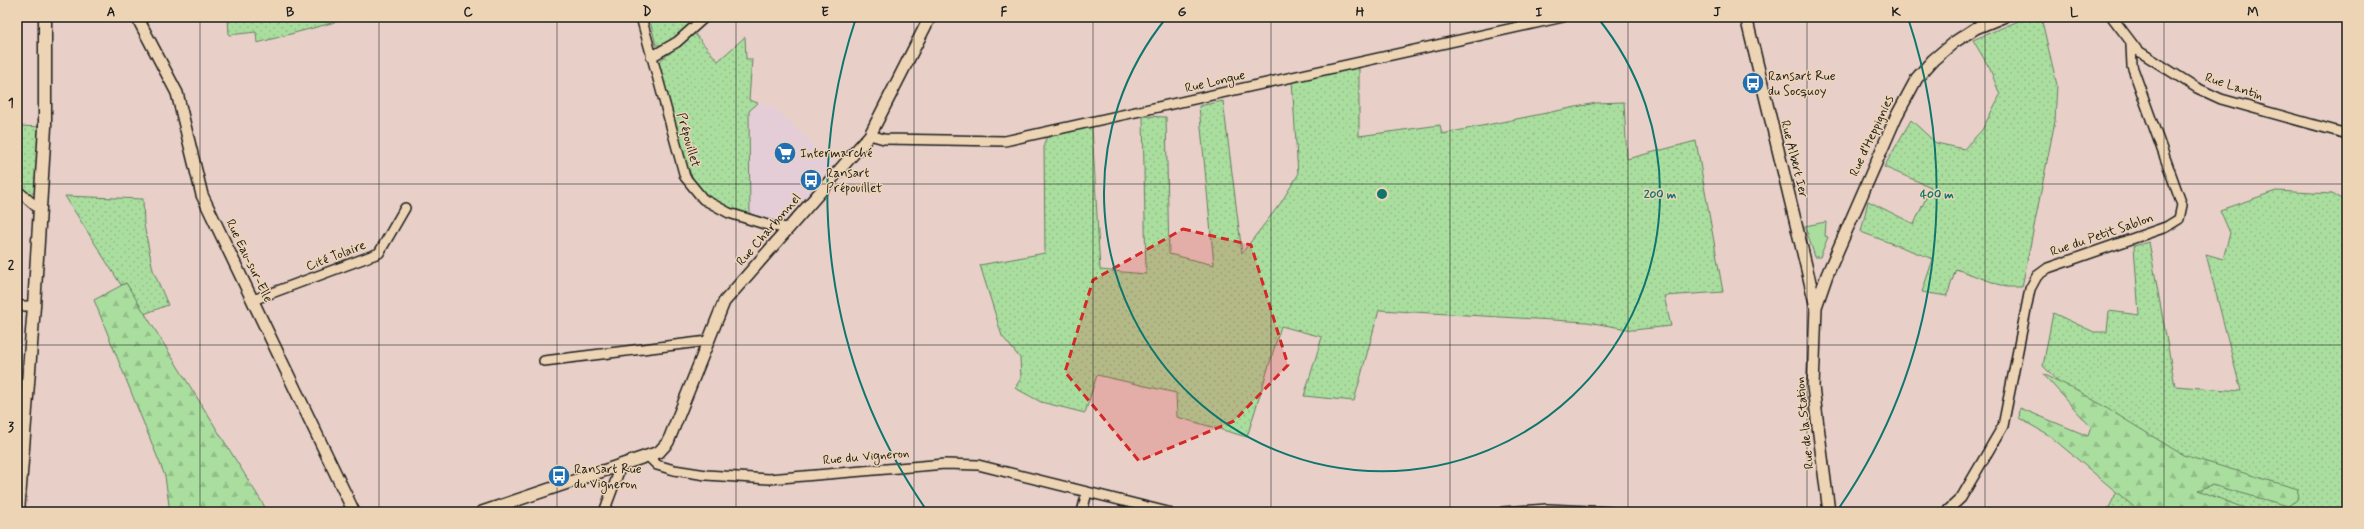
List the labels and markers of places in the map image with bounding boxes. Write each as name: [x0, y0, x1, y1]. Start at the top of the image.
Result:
place label: Ransart Rue du Socquoy: [1768, 68, 1836, 100]
bus stop icon: Ransart Rue du Socquoy: [1740, 70, 1766, 96]
supermarket icon: Intermarché: [772, 140, 798, 166]
place label: Intermarché: [800, 145, 872, 162]
place label: Ransart Prépouillet: [826, 165, 882, 197]
bus stop icon: Ransart Prépouillet: [798, 167, 824, 193]
centre of rings: [1375, 187, 1389, 201]
place label: Ransart Rue du Vigneron: [574, 461, 642, 494]
bus stop icon: Ransart Rue du Vigneron: [546, 463, 572, 489]

